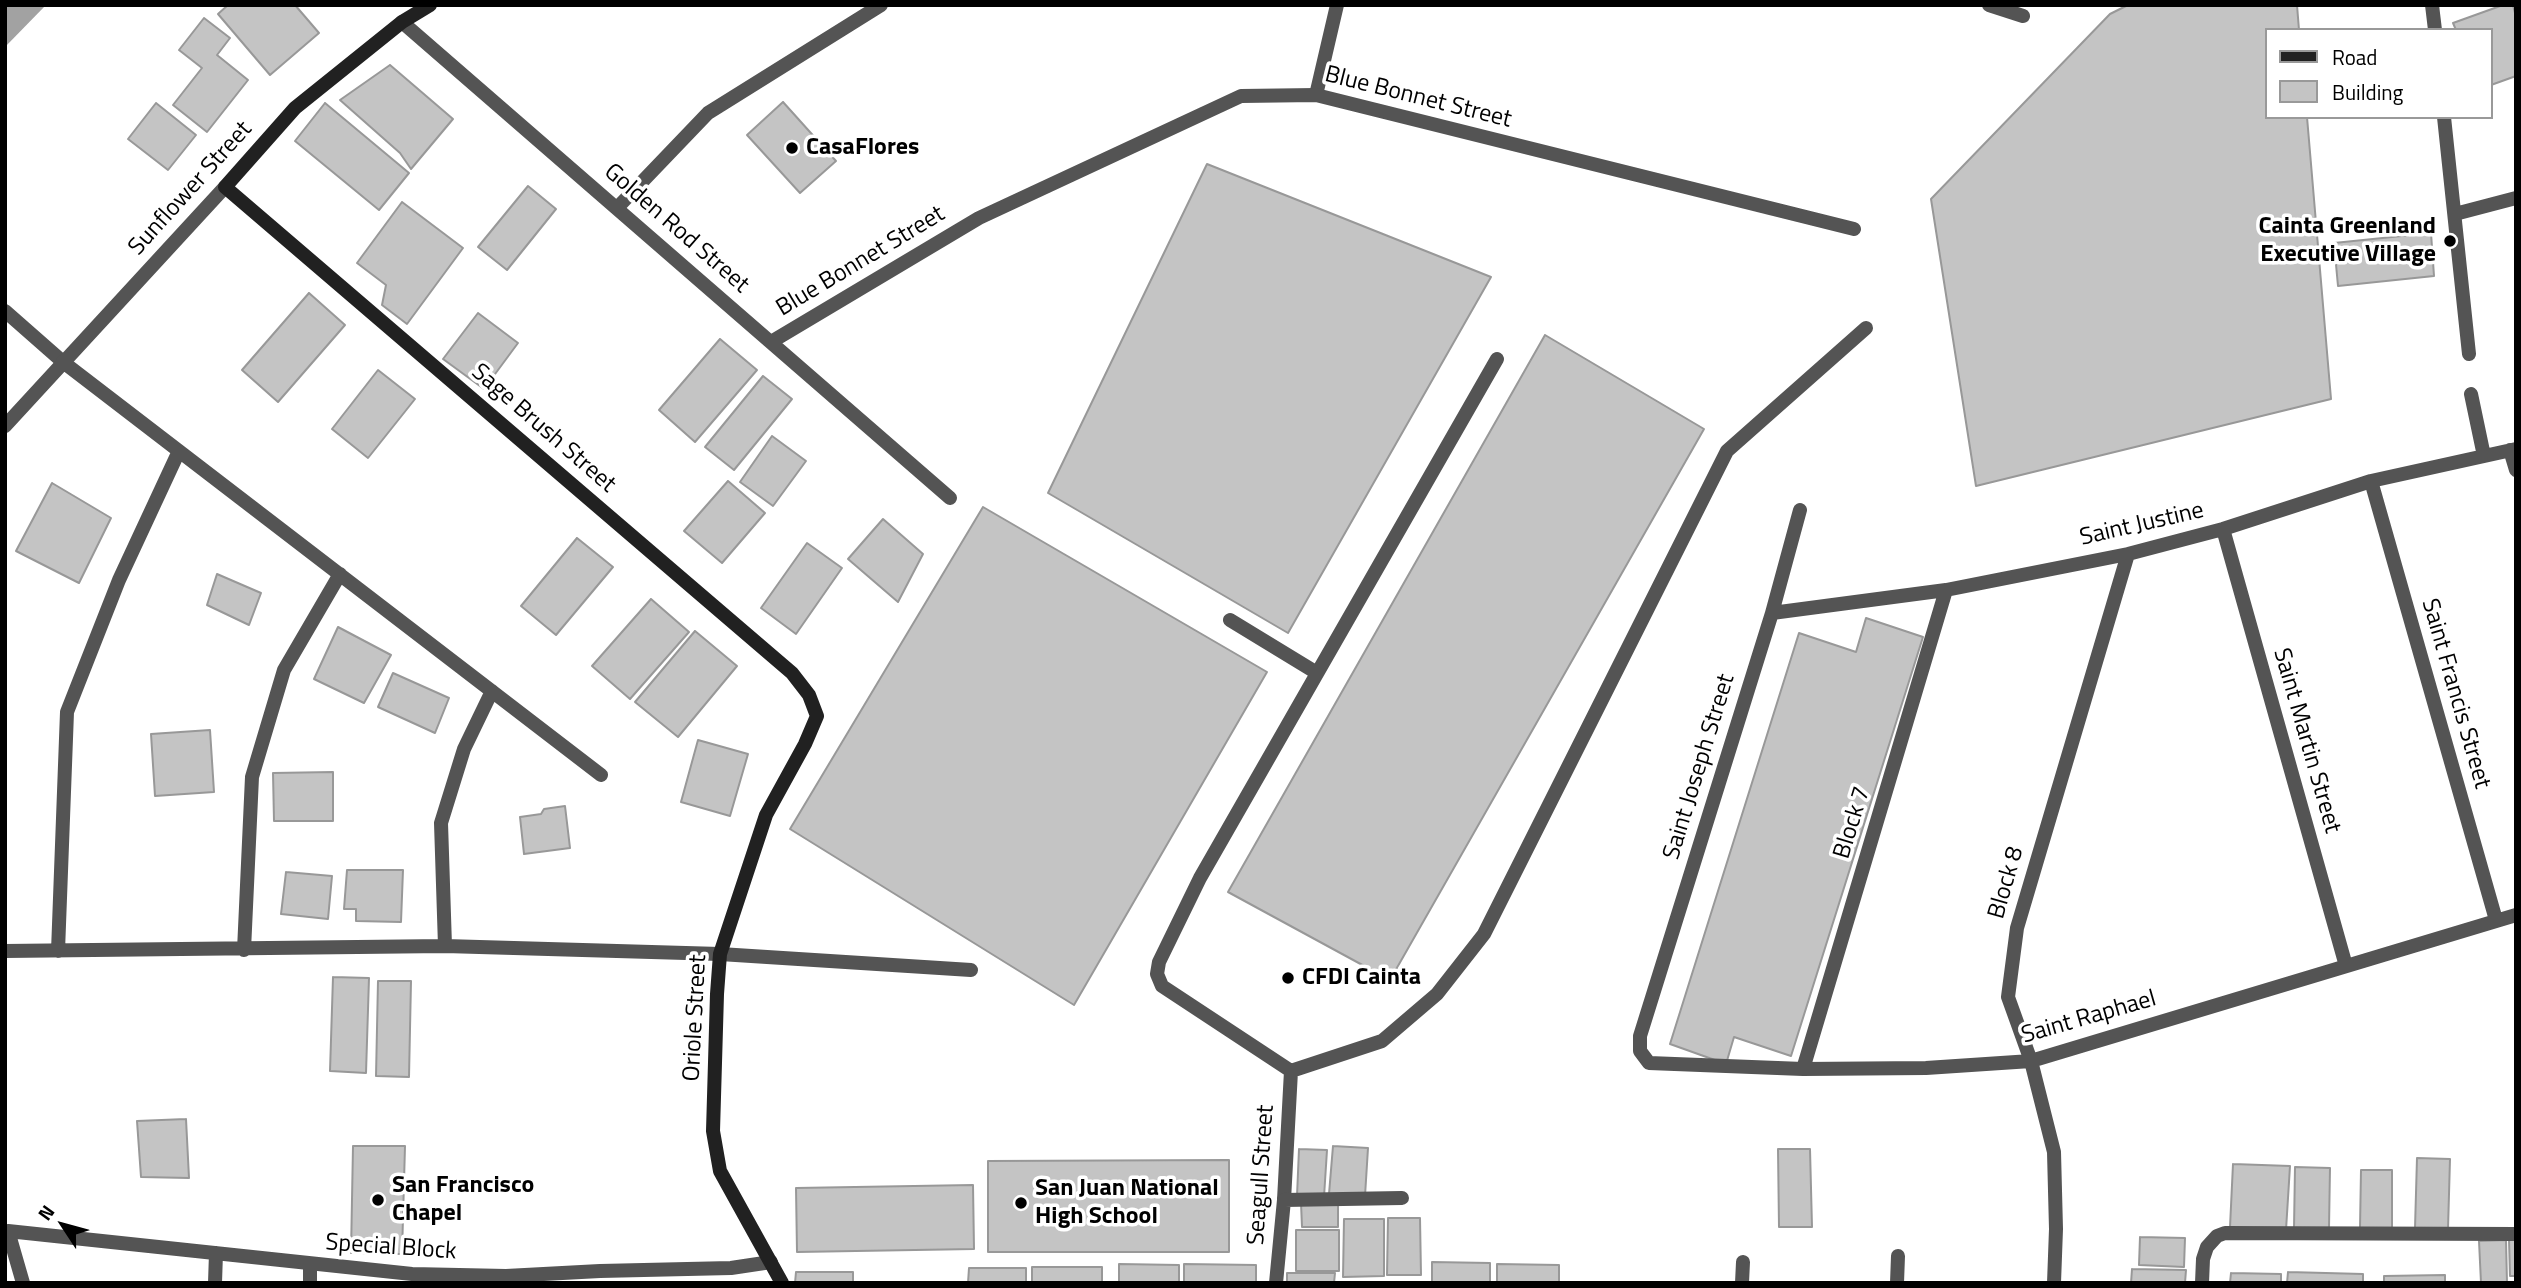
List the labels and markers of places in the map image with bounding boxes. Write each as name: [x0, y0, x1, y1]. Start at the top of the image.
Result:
place label: CasaFlores: [806, 134, 919, 162]
marker: CasaFlores: [784, 140, 800, 156]
place label: Cainta Greenland Executive Village: [2258, 213, 2436, 269]
marker: Cainta Greenland Executive Village: [2442, 233, 2458, 249]
place label: CFDI Cainta: [1302, 964, 1421, 992]
marker: CFDI Cainta: [1280, 970, 1296, 986]
place label: San Francisco Chapel: [392, 1172, 534, 1228]
place label: San Juan National High School: [1035, 1175, 1219, 1231]
marker: San Francisco Chapel: [370, 1192, 386, 1208]
marker: San Juan National High School: [1013, 1195, 1029, 1211]

